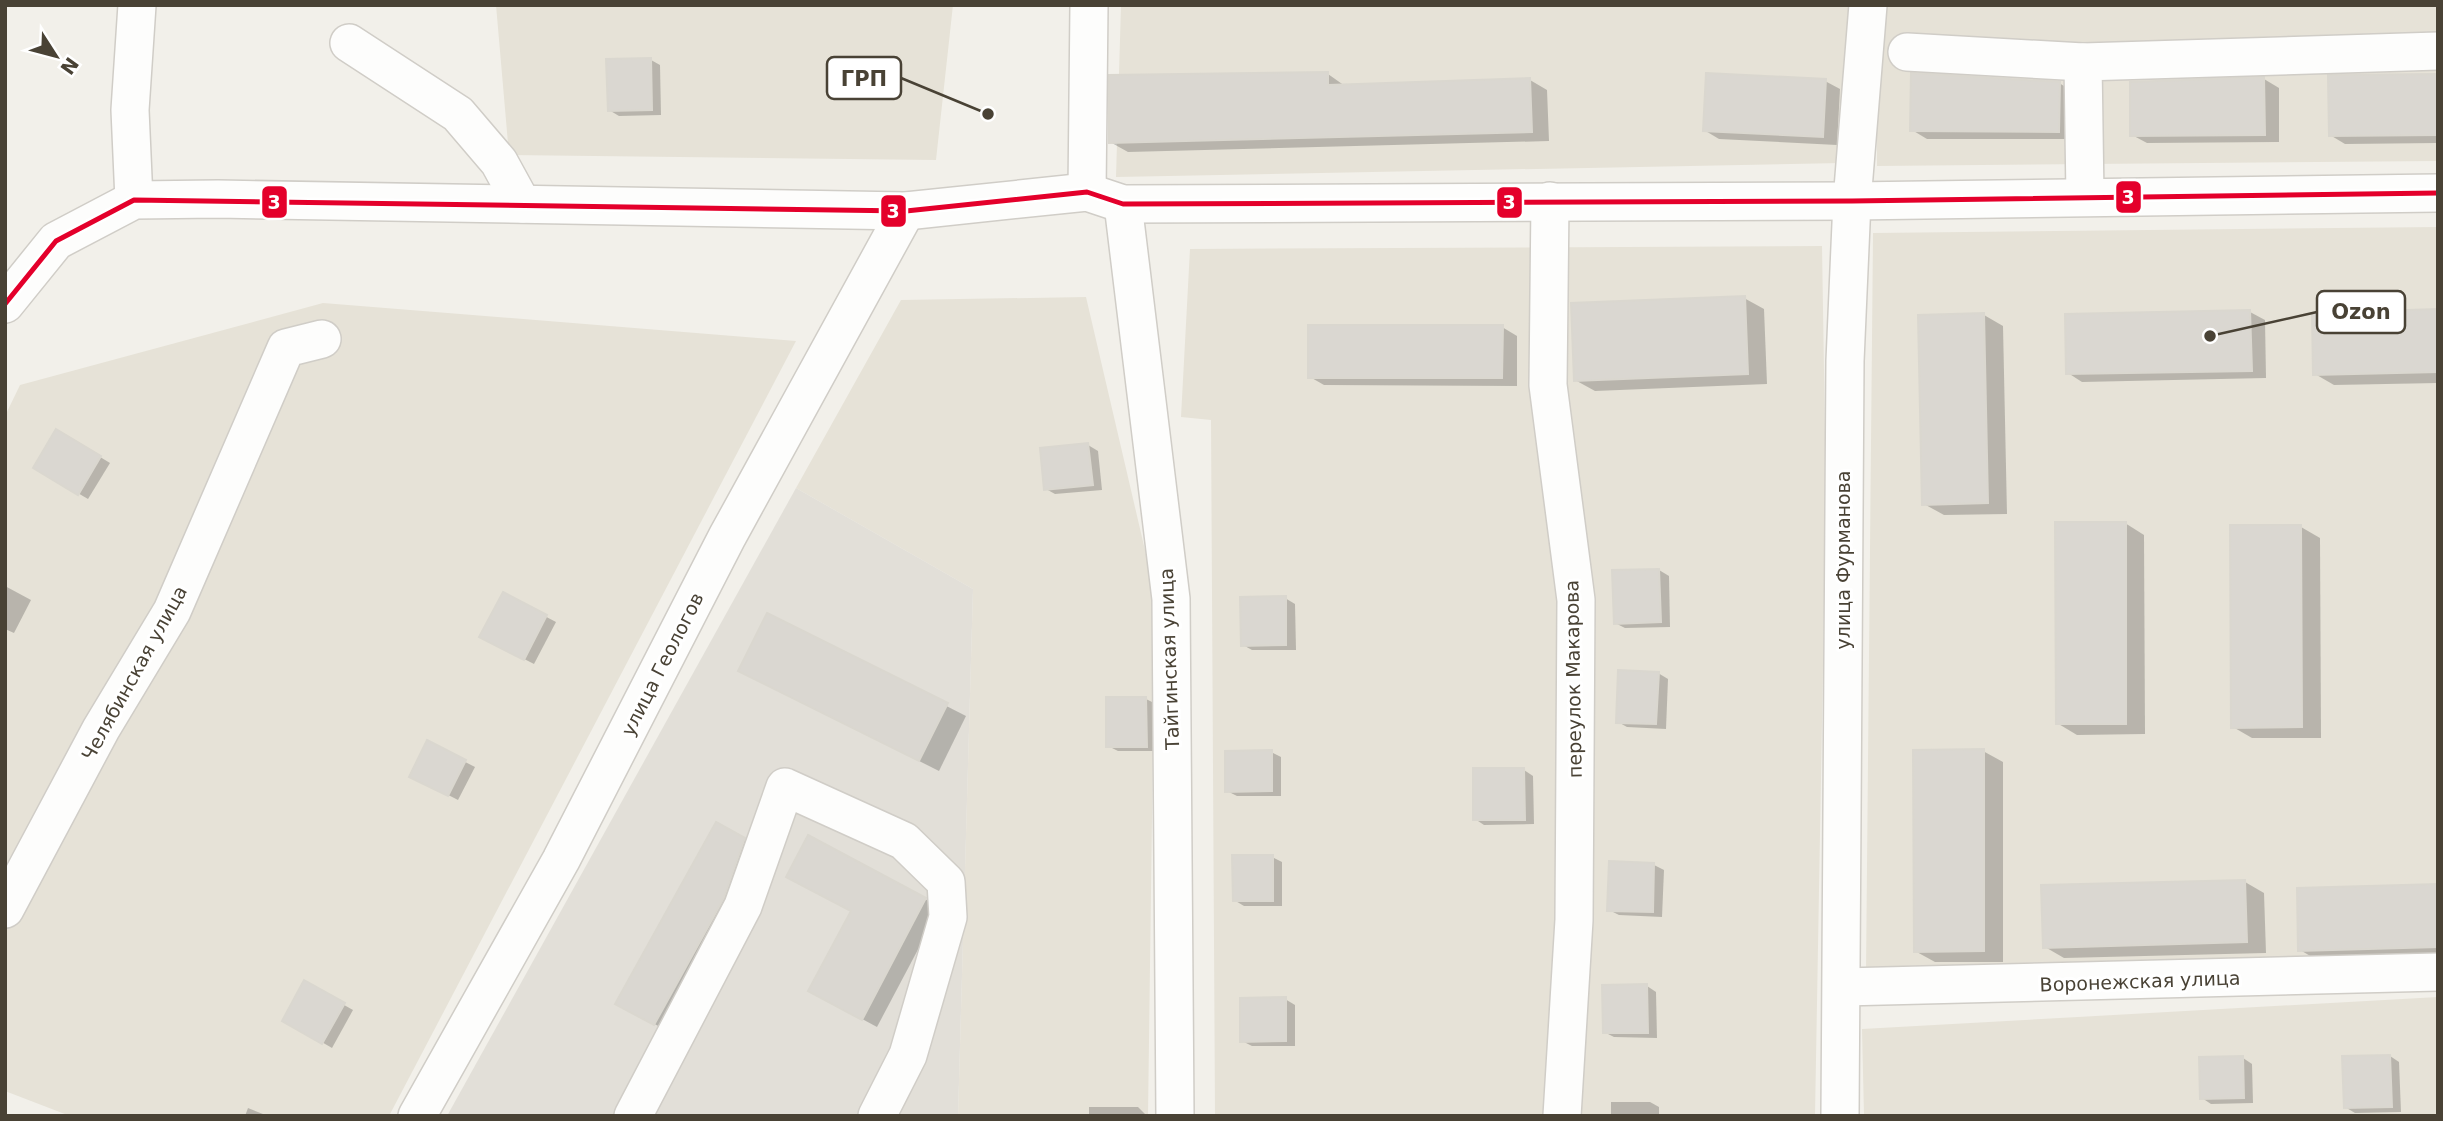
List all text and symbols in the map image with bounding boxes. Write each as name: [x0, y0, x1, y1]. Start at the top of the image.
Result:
north arrow: [21, 21, 91, 91]
text: N: [56, 53, 83, 79]
callout: ГРП: [827, 57, 901, 99]
text: ГРП: [841, 67, 887, 91]
line badge: 3: [2115, 180, 2142, 214]
line badge: 3: [261, 185, 288, 219]
line badge: 3: [1496, 186, 1523, 219]
text: 3: [2121, 186, 2135, 208]
text: 3: [267, 191, 281, 213]
text: 3: [1502, 191, 1516, 213]
line badge: 3: [880, 194, 907, 228]
text: 3: [886, 200, 900, 222]
callout: Ozon: [2317, 291, 2405, 333]
text: Ozon: [2331, 300, 2391, 324]
street label: улица Фурманова: [1832, 471, 1854, 649]
street label: Тайгинская улица: [1155, 568, 1183, 751]
street label: переулок Макарова: [1560, 580, 1586, 778]
street label: Челябинская улица: [77, 582, 191, 764]
street label: улица Геологов: [616, 589, 708, 739]
street label: Воронежская улица: [2039, 967, 2241, 995]

